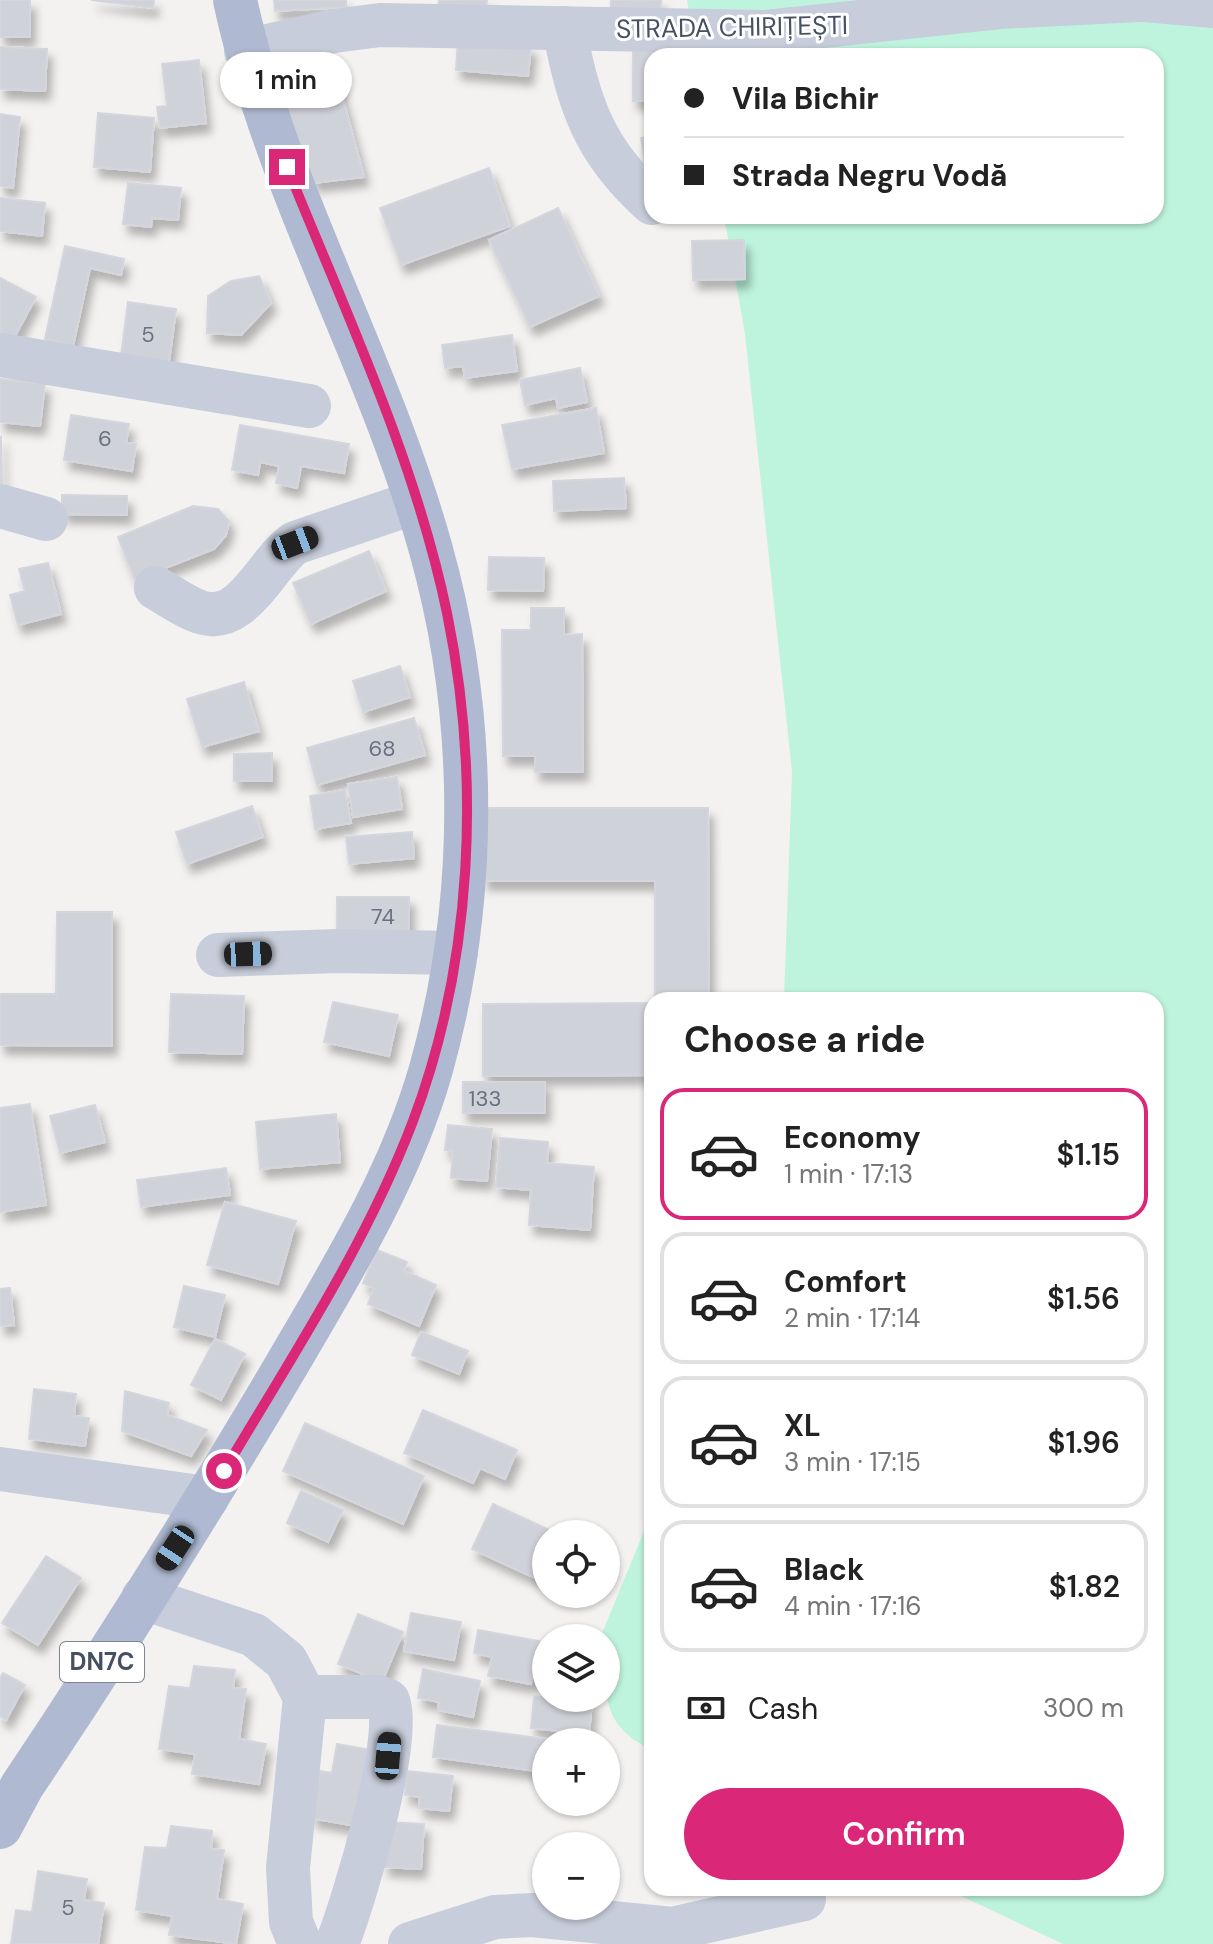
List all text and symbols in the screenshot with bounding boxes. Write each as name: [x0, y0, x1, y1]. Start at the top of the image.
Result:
street label: STRADA CHIRIȚEȘTI: [616, 8, 848, 46]
callout: 1 min: [221, 51, 353, 107]
text: 1 min: [255, 63, 317, 97]
text: Vila Bichir: [732, 79, 879, 118]
route end: [269, 149, 305, 185]
text: Strada Negru Vodă: [732, 156, 1007, 195]
house number: 5: [141, 320, 155, 349]
house number: 6: [98, 424, 112, 453]
car: [268, 523, 322, 563]
house number: 68: [368, 734, 396, 763]
house number: 74: [371, 902, 395, 931]
car: [224, 941, 272, 967]
text: Choose a ride: [684, 1016, 925, 1063]
house number: 133: [469, 1084, 501, 1113]
icon: car: [688, 1118, 760, 1190]
text: Economy: [784, 1118, 921, 1157]
text: $1.15: [1056, 1135, 1120, 1174]
text: 1 min · 17:13: [784, 1157, 913, 1191]
icon: car: [688, 1262, 760, 1334]
text: Comfort: [784, 1262, 907, 1301]
text: $1.56: [1047, 1279, 1120, 1318]
text: 2 min · 17:14: [784, 1301, 920, 1335]
icon: car: [688, 1406, 760, 1478]
text: XL: [784, 1406, 821, 1445]
text: $1.96: [1047, 1423, 1120, 1462]
text: 3 min · 17:15: [784, 1445, 921, 1479]
route start: [206, 1453, 242, 1489]
map controls: [532, 1520, 620, 1920]
button: locate: [532, 1520, 620, 1608]
car: [152, 1521, 198, 1575]
icon: car: [688, 1550, 760, 1622]
text: Black: [784, 1550, 864, 1589]
text: $1.82: [1049, 1567, 1120, 1606]
text: 4 min · 17:16: [784, 1589, 922, 1623]
button: layers: [532, 1624, 620, 1712]
road number: DN7C: [60, 1642, 144, 1682]
icon: cash: [684, 1686, 728, 1730]
text: Cash: [748, 1689, 818, 1728]
text: 300 m: [1043, 1691, 1124, 1725]
button: +: [532, 1728, 620, 1816]
car: [374, 1731, 402, 1781]
button: Confirm: [684, 1788, 1124, 1880]
button: −: [532, 1832, 620, 1920]
house number: 5: [61, 1893, 75, 1922]

